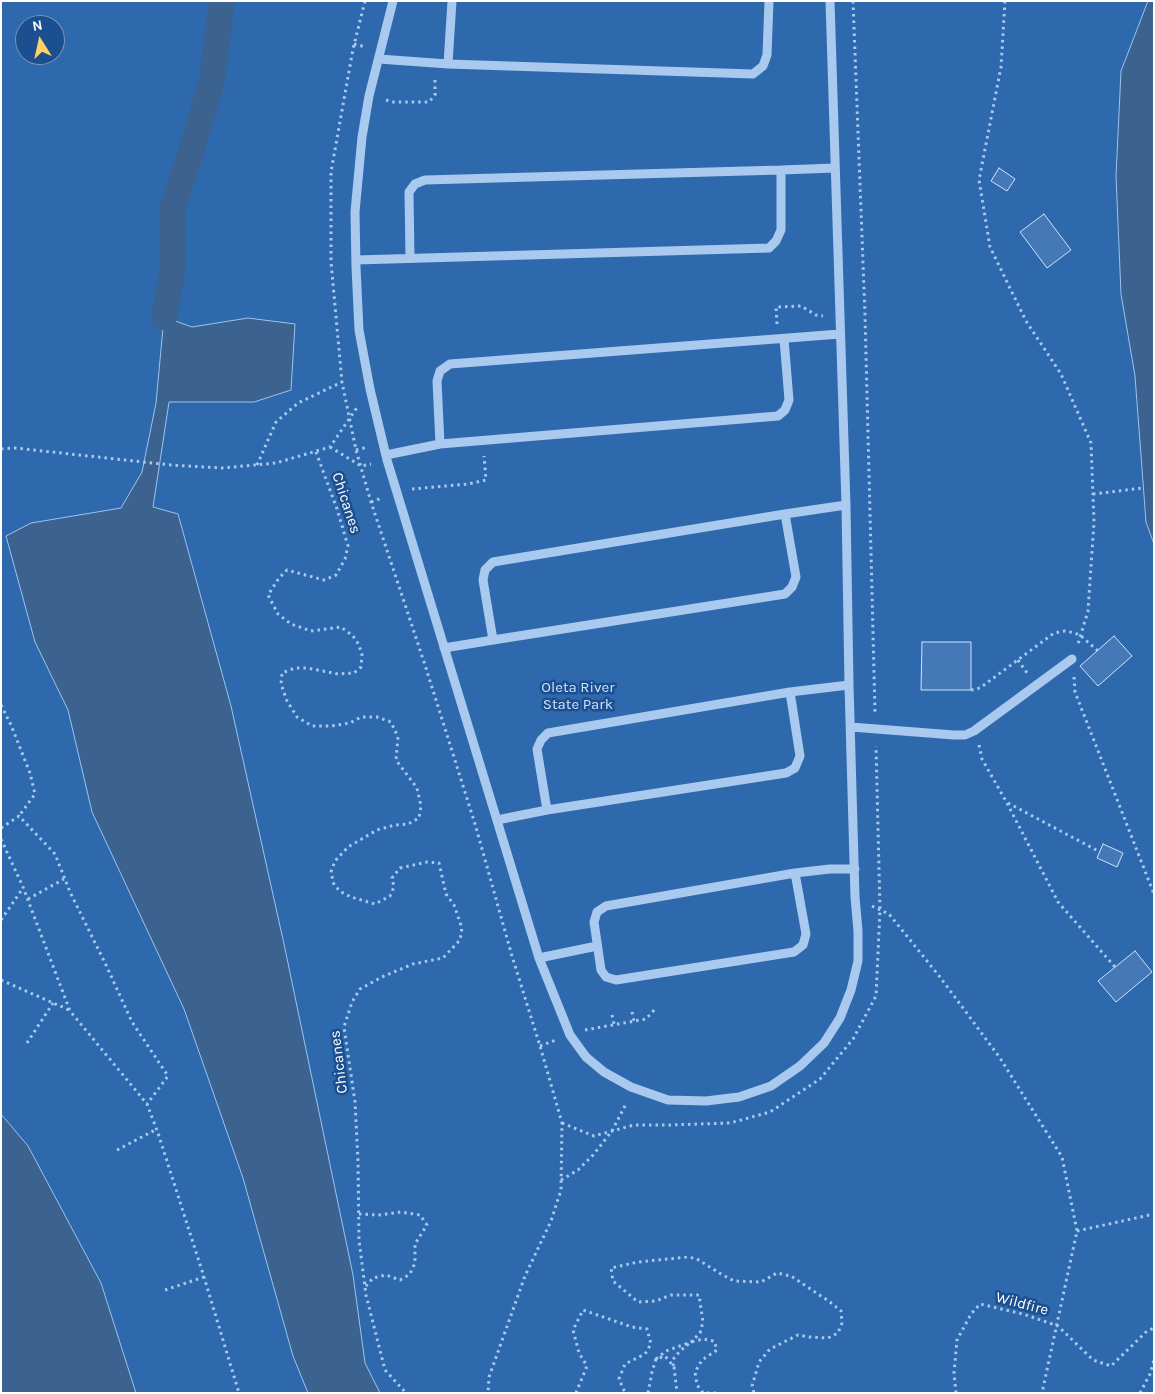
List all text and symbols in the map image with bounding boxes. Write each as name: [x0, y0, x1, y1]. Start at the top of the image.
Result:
north arrow: [15, 15, 65, 65]
text: N: [31, 16, 44, 35]
street label: Chicanes: [328, 470, 364, 536]
park label: Oleta River State Park: [541, 679, 615, 714]
street label: Chicanes: [326, 1029, 352, 1095]
street label: Wildfire: [994, 1288, 1050, 1320]

